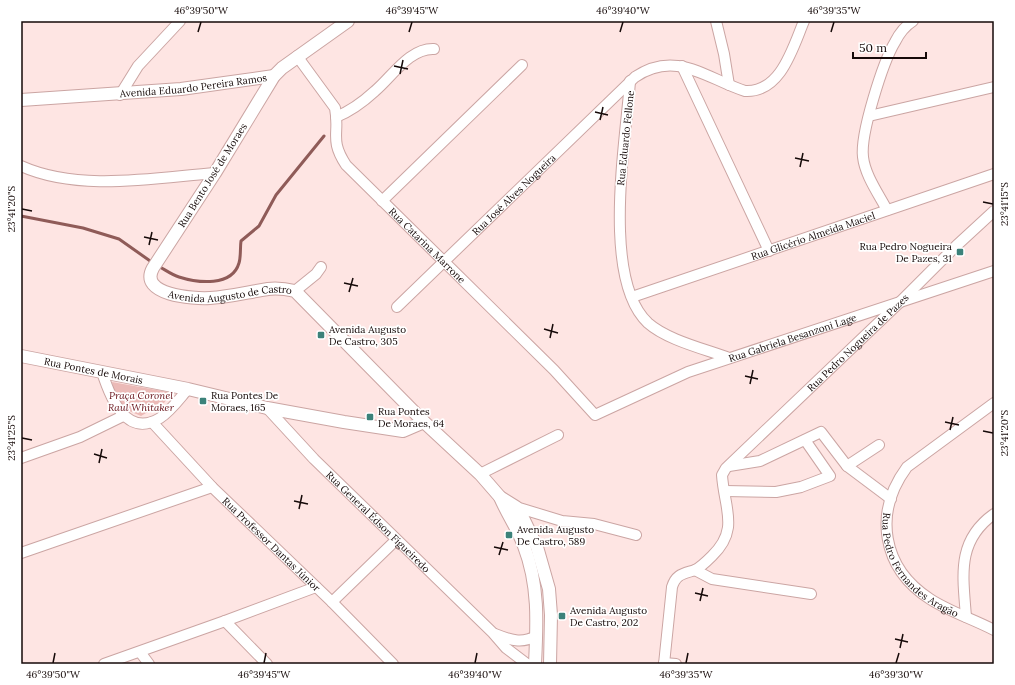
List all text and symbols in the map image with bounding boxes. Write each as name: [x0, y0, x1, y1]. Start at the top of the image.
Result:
text: 46°39'50"W: [174, 4, 229, 17]
text: 46°39'45"W: [386, 4, 439, 17]
text: 46°39'40"W: [596, 4, 651, 17]
text: 46°39'35"W: [807, 4, 862, 17]
scale bar: [853, 34, 926, 60]
text: 50 m: [859, 40, 887, 55]
street label: Avenida Eduardo Pereira Ramos: [118, 71, 268, 100]
street label: Rua Eduardo Fellone: [614, 89, 637, 186]
street label: Rua Bento José de Moraes: [175, 120, 250, 230]
street label: Rua José Alves Nogueira: [469, 151, 558, 238]
text: 23°41'15"S: [998, 182, 1011, 226]
text: 23°41'20"S: [5, 185, 18, 232]
street label: Rua Catarina Marrone: [386, 205, 469, 287]
street label: Rua Glicério Almeida Maciel: [749, 209, 877, 263]
place label: Rua Pedro Nogueira De Pazes, 31: [859, 240, 952, 265]
marker: Rua Pedro Nogueira De Pazes, 31: [955, 247, 965, 257]
street label: Avenida Augusto de Castro: [166, 283, 293, 305]
street label: Rua Pedro Nogueira de Pazes: [804, 291, 912, 394]
street label: Rua Gabriela Besanzoni Lage: [727, 311, 859, 365]
place label: Avenida Augusto De Castro, 305: [328, 323, 406, 348]
marker: Avenida Augusto De Castro, 305: [316, 330, 326, 340]
street label: Rua Pontes de Morais: [43, 355, 144, 387]
park label: Praça Coronel Raul Whitaker: [108, 389, 174, 414]
place label: Rua Pontes De Moraes, 165: [211, 389, 279, 414]
marker: Rua Pontes De Moraes, 165: [198, 396, 208, 406]
place label: Rua Pontes De Moraes, 64: [378, 405, 445, 430]
text: 23°41'20"S: [998, 409, 1011, 456]
marker: Rua Pontes De Moraes, 64: [365, 412, 375, 422]
text: 23°41'25"S: [5, 415, 18, 461]
street label: Rua General Édson Figueiredo: [323, 468, 433, 576]
street label: Rua Professor Dantas Júnior: [220, 495, 323, 595]
street label: Rua Pedro Fernandes Aragão: [880, 512, 961, 620]
place label: Avenida Augusto De Castro, 589: [516, 523, 594, 548]
marker: Avenida Augusto De Castro, 589: [504, 530, 514, 540]
place label: Avenida Augusto De Castro, 202: [569, 604, 647, 629]
marker: Avenida Augusto De Castro, 202: [557, 611, 567, 621]
text: 46°39'50"W: [26, 668, 81, 681]
text: 46°39'45"W: [238, 668, 291, 681]
text: 46°39'40"W: [448, 668, 503, 681]
text: 46°39'35"W: [659, 668, 714, 681]
text: 46°39'30"W: [869, 668, 924, 681]

